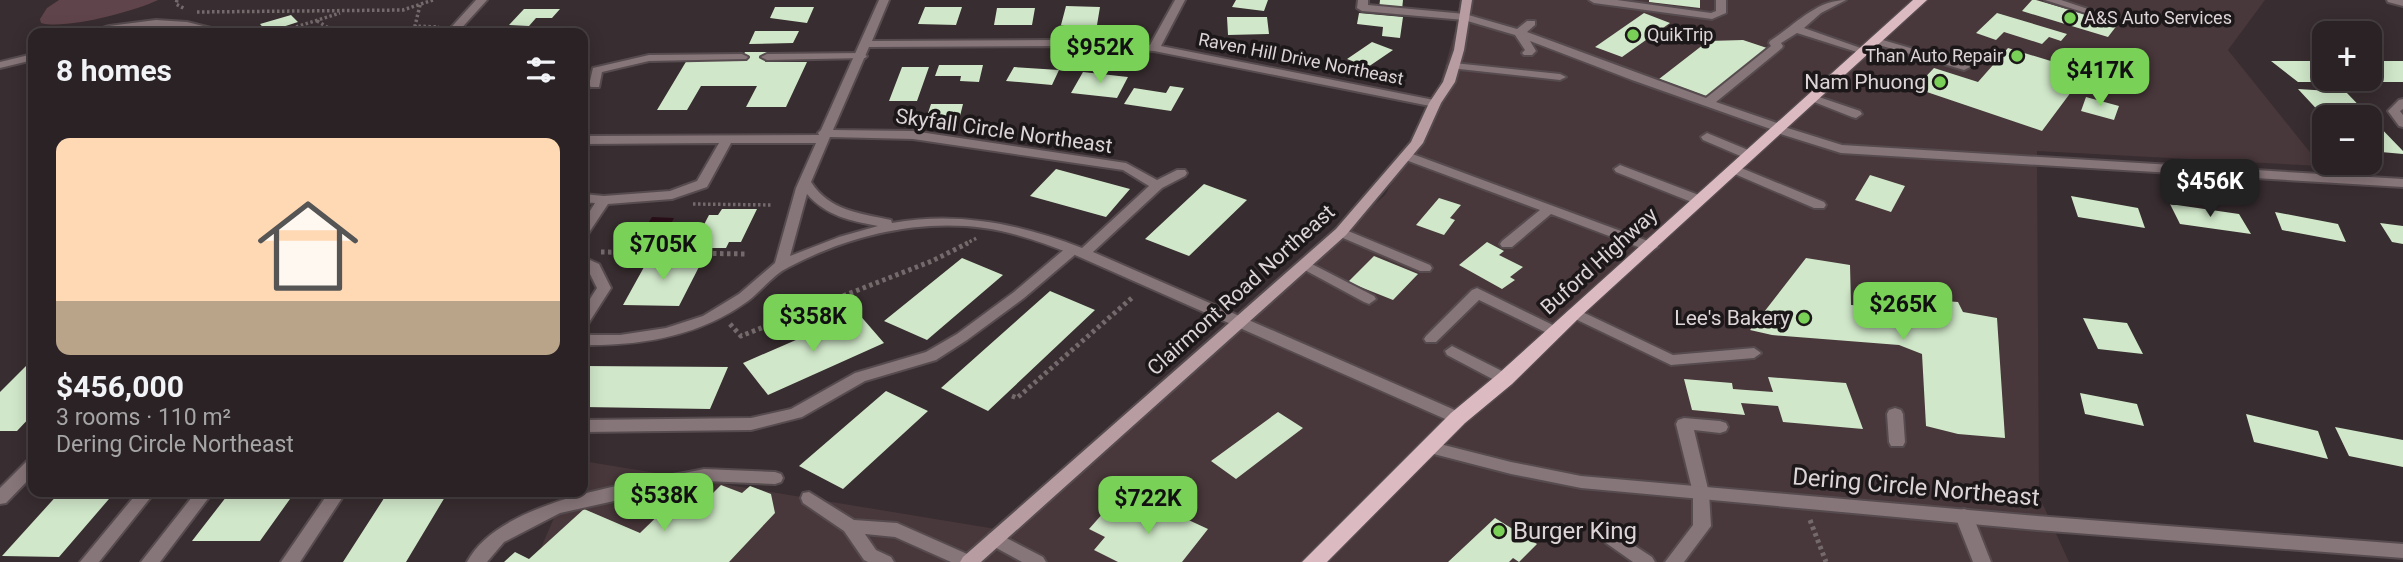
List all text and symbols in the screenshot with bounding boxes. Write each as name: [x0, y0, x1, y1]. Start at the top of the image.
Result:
place label: A&S Auto Services: [2084, 7, 2232, 28]
marker: A&S Auto Services: [2062, 10, 2078, 26]
map controls: [2312, 21, 2382, 175]
button: +: [2312, 21, 2382, 91]
place label: QuikTrip: [1647, 24, 1713, 45]
pin: $952K: [1051, 25, 1149, 85]
marker: QuikTrip: [1625, 27, 1641, 43]
street label: Raven Hill Drive Northeast: [1197, 28, 1406, 89]
text: $952K: [1066, 34, 1134, 61]
place label: Than Auto Repair: [1865, 45, 2003, 66]
marker: Than Auto Repair: [2009, 48, 2025, 64]
pin: $417K: [2051, 48, 2149, 108]
icon: filters: [522, 51, 560, 89]
text: 8 homes: [56, 53, 172, 88]
text: $417K: [2066, 57, 2134, 84]
place label: Nam Phuong: [1804, 70, 1926, 94]
marker: Nam Phuong: [1932, 74, 1948, 90]
street label: Skyfall Circle Northeast: [894, 104, 1114, 158]
button: −: [2312, 105, 2382, 175]
pin: $456K: [2161, 160, 2259, 219]
text: $456K: [2176, 168, 2244, 195]
icon: home: [245, 183, 371, 309]
street label: Clairmont Road Northeast: [1143, 200, 1339, 380]
street label: Buford Highway: [1536, 202, 1662, 320]
pin: $705K: [614, 222, 712, 282]
text: $705K: [629, 231, 697, 258]
pin: $265K: [1854, 282, 1952, 342]
text: $265K: [1869, 291, 1937, 318]
pin: $358K: [764, 294, 862, 354]
text: $358K: [779, 303, 847, 330]
place label: Lee's Bakery: [1674, 306, 1790, 330]
marker: Lee's Bakery: [1796, 310, 1812, 326]
text: $456,000: [56, 369, 184, 404]
text: 3 rooms · 110 m²: [56, 404, 231, 431]
text: Dering Circle Northeast: [56, 431, 294, 458]
street label: Dering Circle Northeast: [1791, 462, 2041, 512]
pin: $538K: [615, 474, 713, 533]
pin: $722K: [1099, 476, 1197, 536]
text: $538K: [630, 482, 698, 509]
text: $722K: [1114, 485, 1182, 512]
place label: Burger King: [1513, 517, 1637, 545]
marker: Burger King: [1491, 523, 1507, 539]

